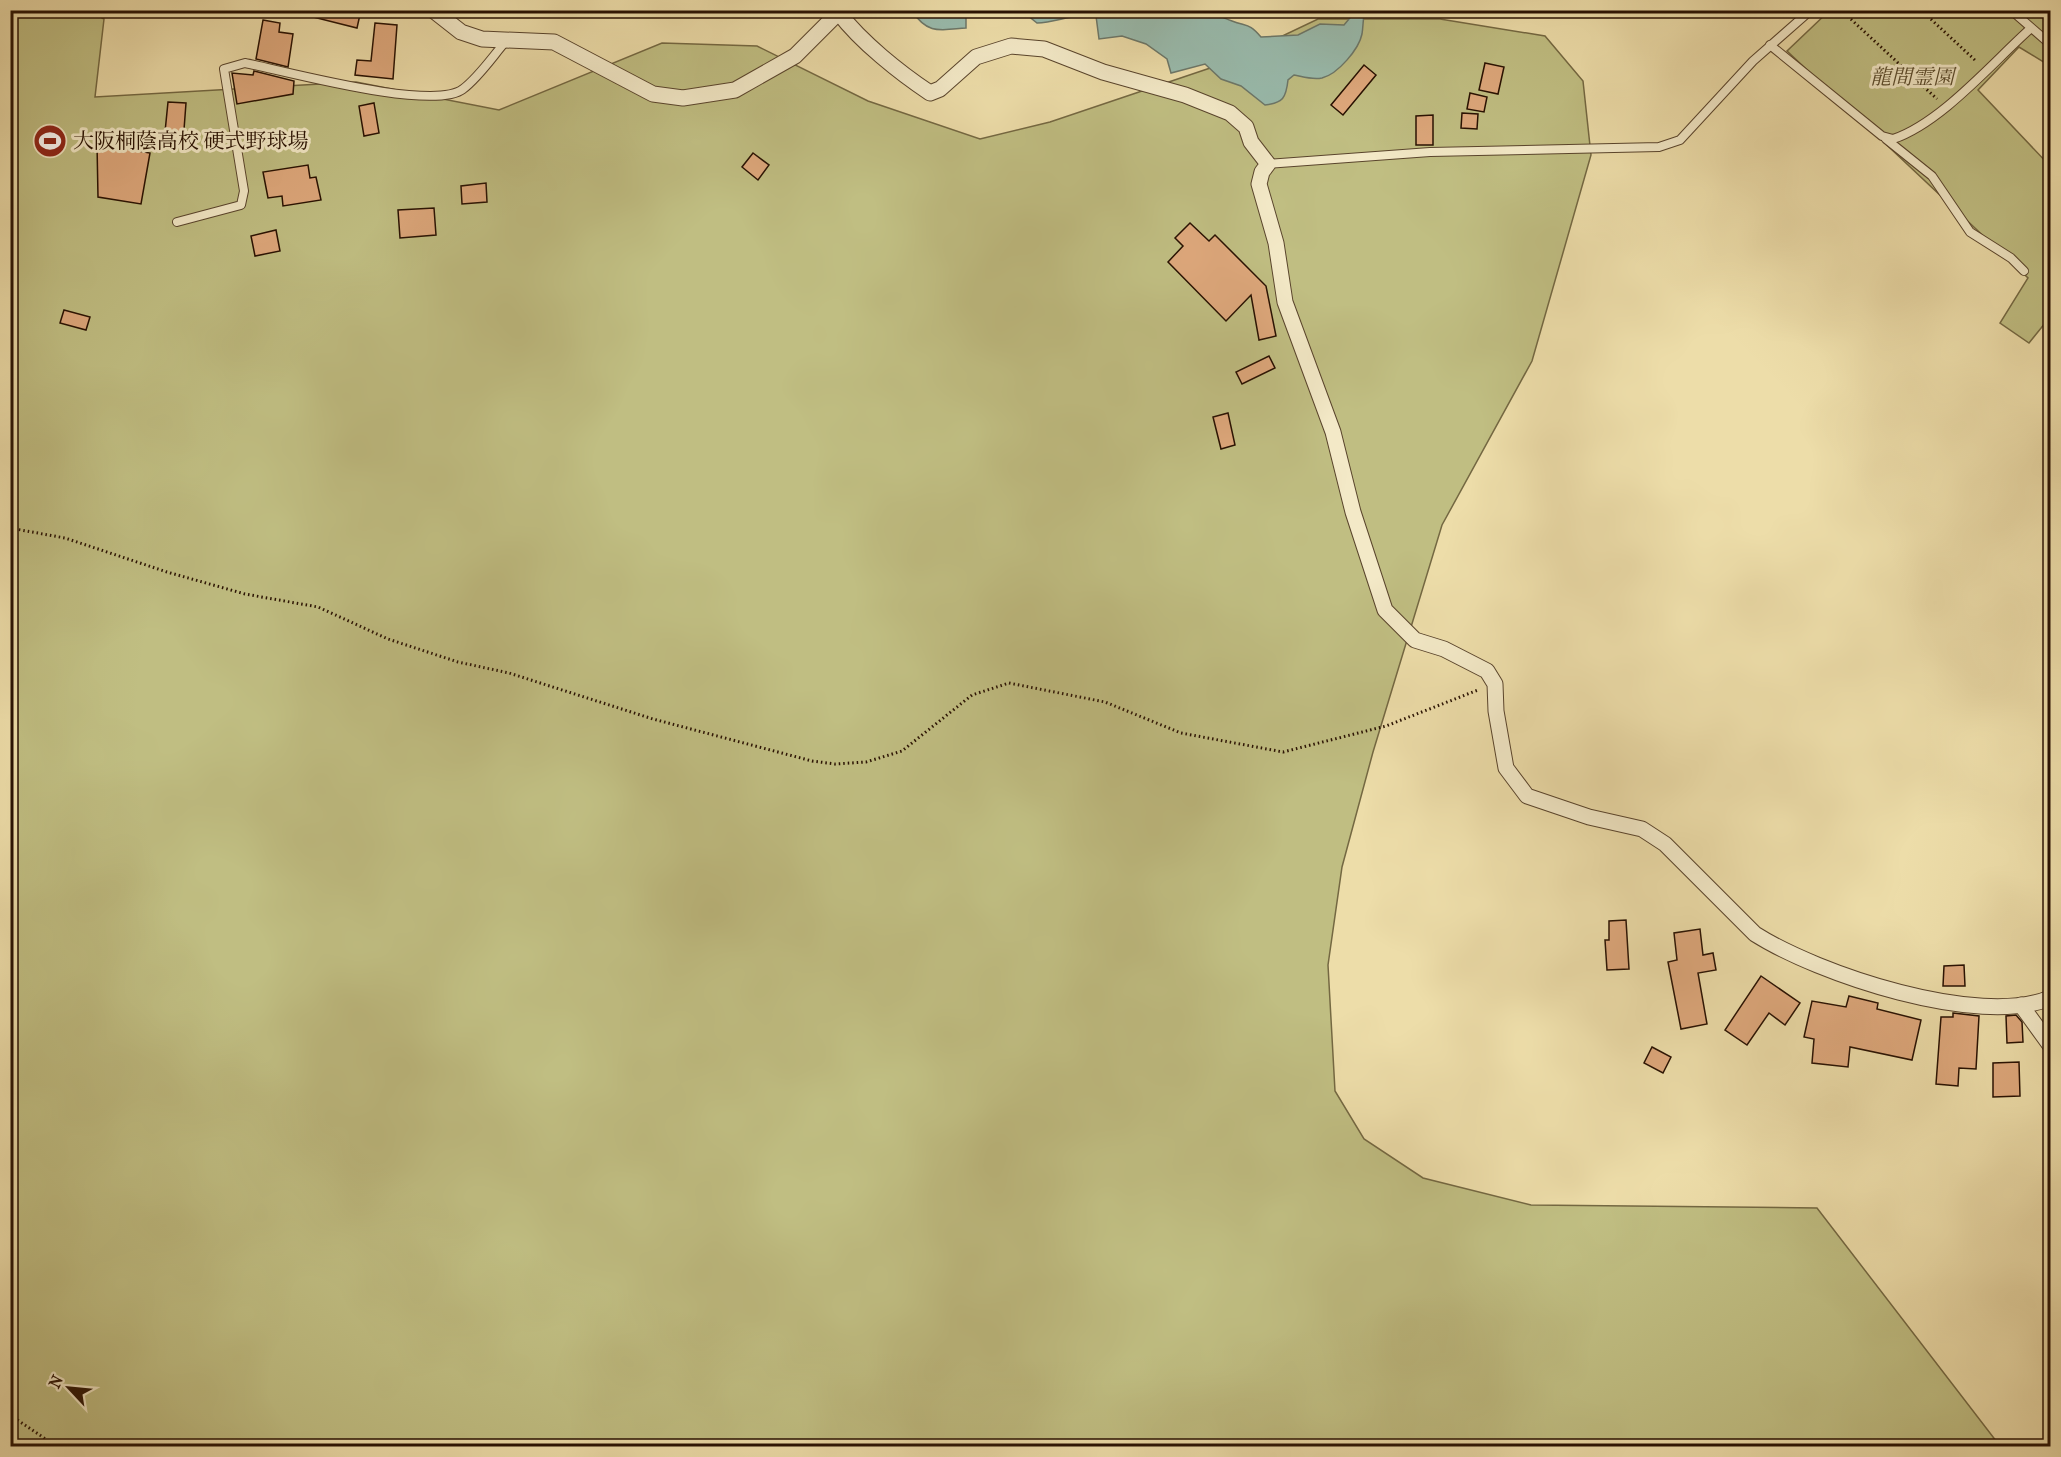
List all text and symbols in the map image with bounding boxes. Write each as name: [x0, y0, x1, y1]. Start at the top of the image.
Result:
park label: 龍間霊園: [1870, 65, 1957, 89]
sports icon: 大阪桐蔭高校 硬式野球場: [32, 123, 68, 159]
place label: 大阪桐蔭高校 硬式野球場: [73, 129, 309, 153]
north arrow: [39, 1358, 99, 1418]
text: N: [45, 1371, 68, 1391]

